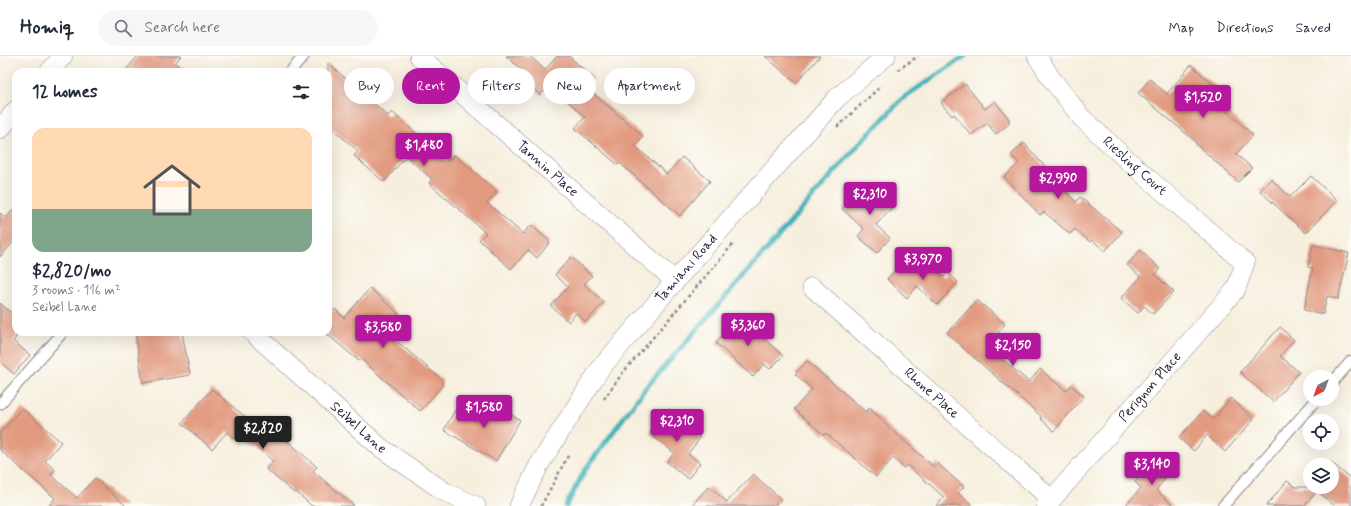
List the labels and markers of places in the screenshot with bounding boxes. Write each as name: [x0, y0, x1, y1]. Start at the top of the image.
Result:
pin: $1,520: [1170, 85, 1236, 119]
pin: $1,480: [391, 133, 457, 167]
pin: $2,990: [1025, 166, 1091, 200]
pin: $2,310: [837, 182, 903, 216]
pin: $3,970: [890, 247, 956, 281]
pin: $3,360: [715, 313, 781, 347]
pin: $3,580: [350, 315, 416, 349]
pin: $2,150: [980, 333, 1046, 367]
pin: $1,580: [451, 395, 517, 429]
pin: $2,310: [644, 409, 710, 443]
pin: $2,820: [230, 416, 296, 450]
pin: $3,140: [1119, 452, 1185, 486]

